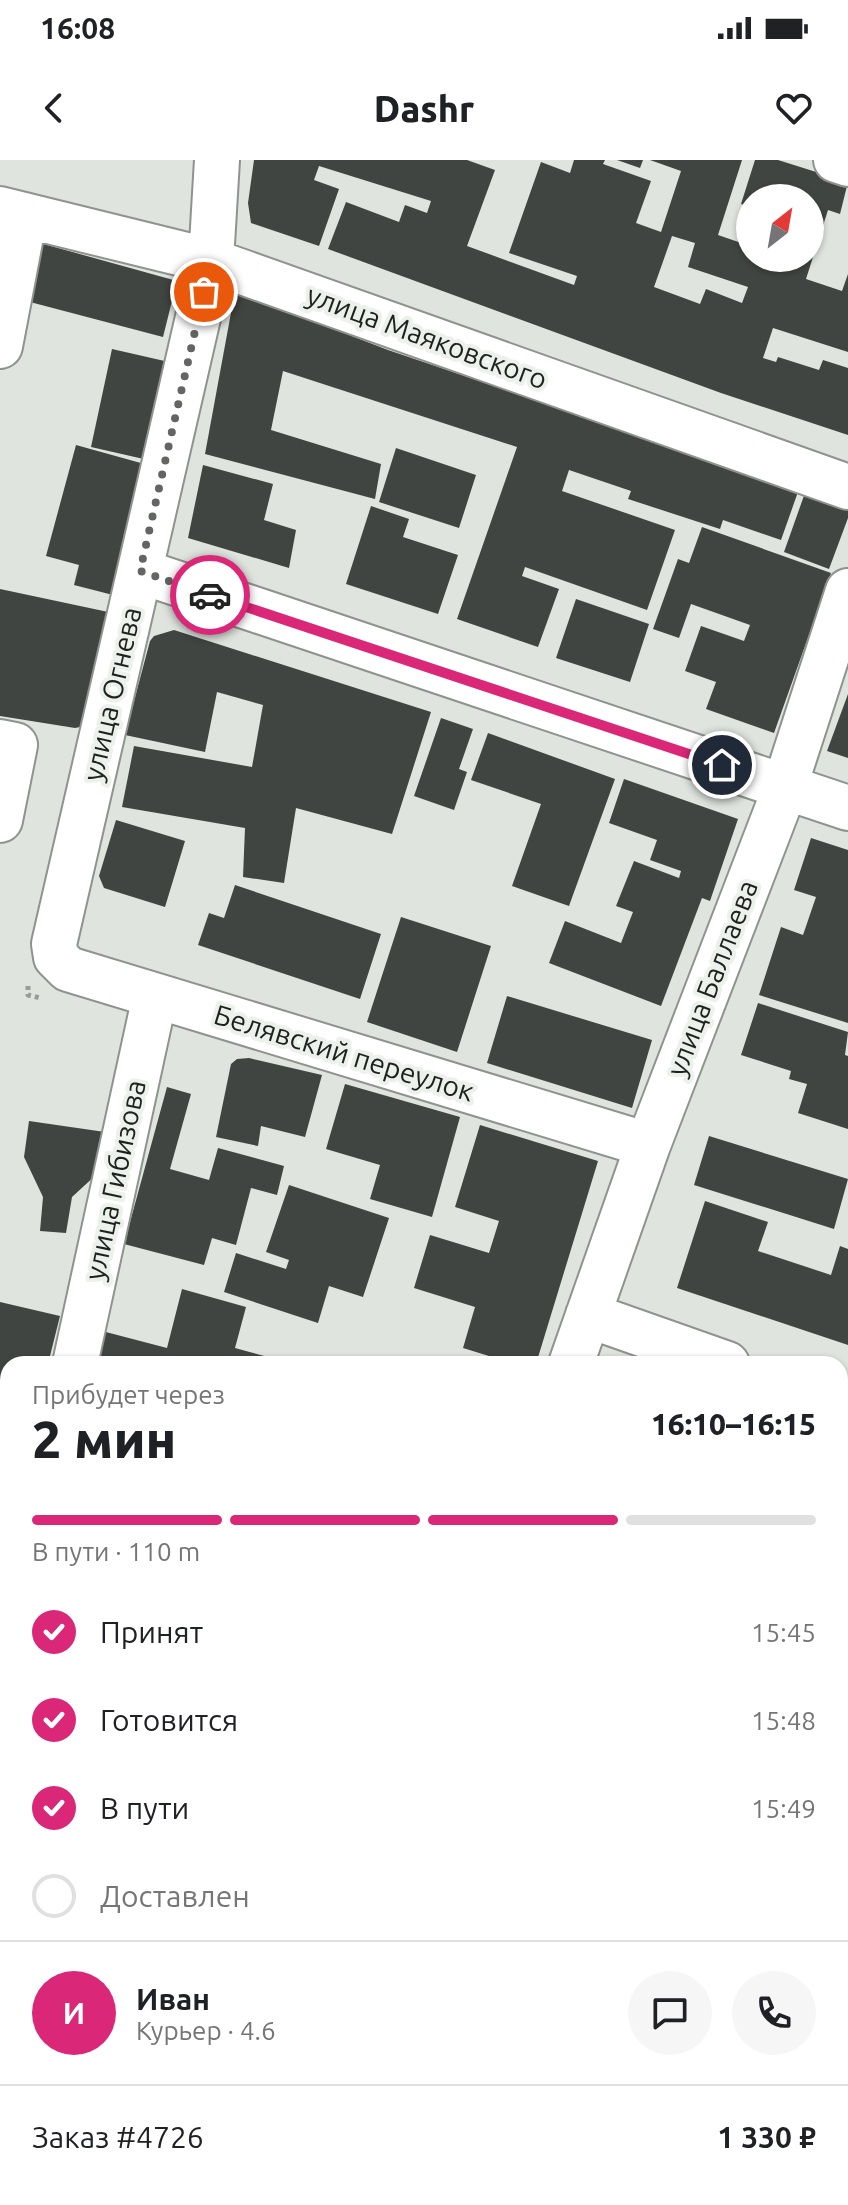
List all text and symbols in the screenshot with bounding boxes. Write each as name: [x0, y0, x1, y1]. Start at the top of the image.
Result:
text: 16:08: [40, 11, 115, 45]
icon: back: [32, 86, 76, 130]
icon: heart: [772, 86, 816, 130]
text: Dashr: [374, 88, 474, 129]
north arrow: [736, 184, 824, 272]
map controls: [736, 184, 824, 272]
pin: [170, 258, 238, 326]
icon: bag: [182, 270, 226, 314]
street label: улица Маяковского: [303, 279, 552, 394]
courier: [170, 555, 250, 635]
icon: car: [188, 573, 232, 617]
street label: улица Огнева: [76, 604, 147, 784]
pin: [688, 731, 756, 799]
icon: home: [700, 743, 744, 787]
street label: улица Баллаева: [660, 876, 763, 1080]
street label: Белявский переулок: [210, 998, 478, 1107]
street label: улица Гибизова: [78, 1077, 151, 1283]
text: Прибудет через: [32, 1380, 225, 1409]
text: 16:10–16:15: [651, 1407, 816, 1441]
text: 2 мин: [32, 1410, 176, 1468]
text: В пути · 110 m: [32, 1537, 200, 1566]
icon: check: [32, 1610, 76, 1654]
text: Принят: [100, 1615, 203, 1649]
text: 15:45: [751, 1618, 816, 1647]
icon: check: [32, 1698, 76, 1742]
text: Готовится: [100, 1703, 238, 1737]
text: 15:48: [751, 1706, 816, 1735]
icon: check: [32, 1786, 76, 1830]
text: В пути: [100, 1791, 189, 1825]
text: 15:49: [751, 1794, 816, 1823]
text: Доставлен: [100, 1879, 250, 1913]
button: chat: [628, 1971, 712, 2055]
button: phone: [732, 1971, 816, 2055]
text: Иван: [136, 1982, 210, 2016]
text: И: [63, 1996, 85, 2030]
text: Курьер · 4.6: [136, 2016, 276, 2045]
text: Заказ #4726: [32, 2120, 204, 2154]
text: 1 330 ₽: [717, 2120, 816, 2154]

